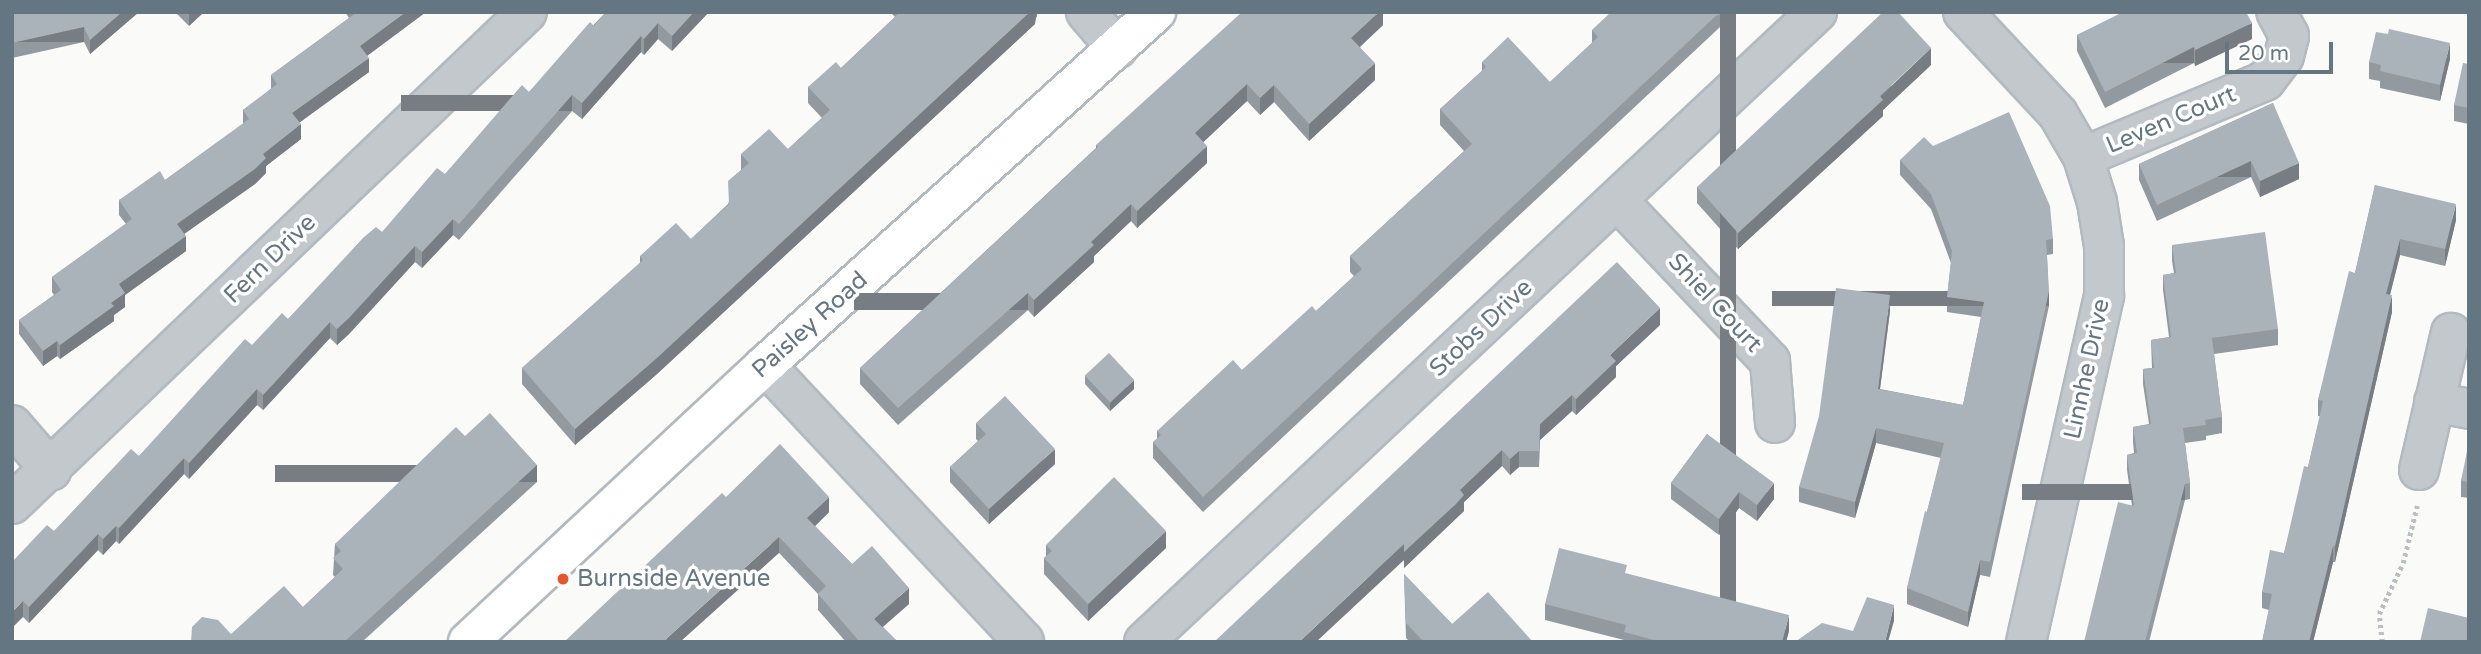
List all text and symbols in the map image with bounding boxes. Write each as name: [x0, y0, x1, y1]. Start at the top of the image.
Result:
scale bar: [2229, 28, 2338, 72]
text: 20 m: [2238, 41, 2289, 66]
street label: Leven Court: [2102, 80, 2240, 160]
street label: Fern Drive: [218, 208, 322, 310]
street label: Shiel Court: [1662, 248, 1768, 358]
street label: Paisley Road: [746, 266, 874, 384]
street label: Stobs Drive: [1424, 273, 1538, 383]
street label: Linnhe Drive: [2058, 296, 2116, 442]
place label: Burnside Avenue: [577, 565, 770, 593]
marker: Burnside Avenue: [555, 571, 571, 587]

